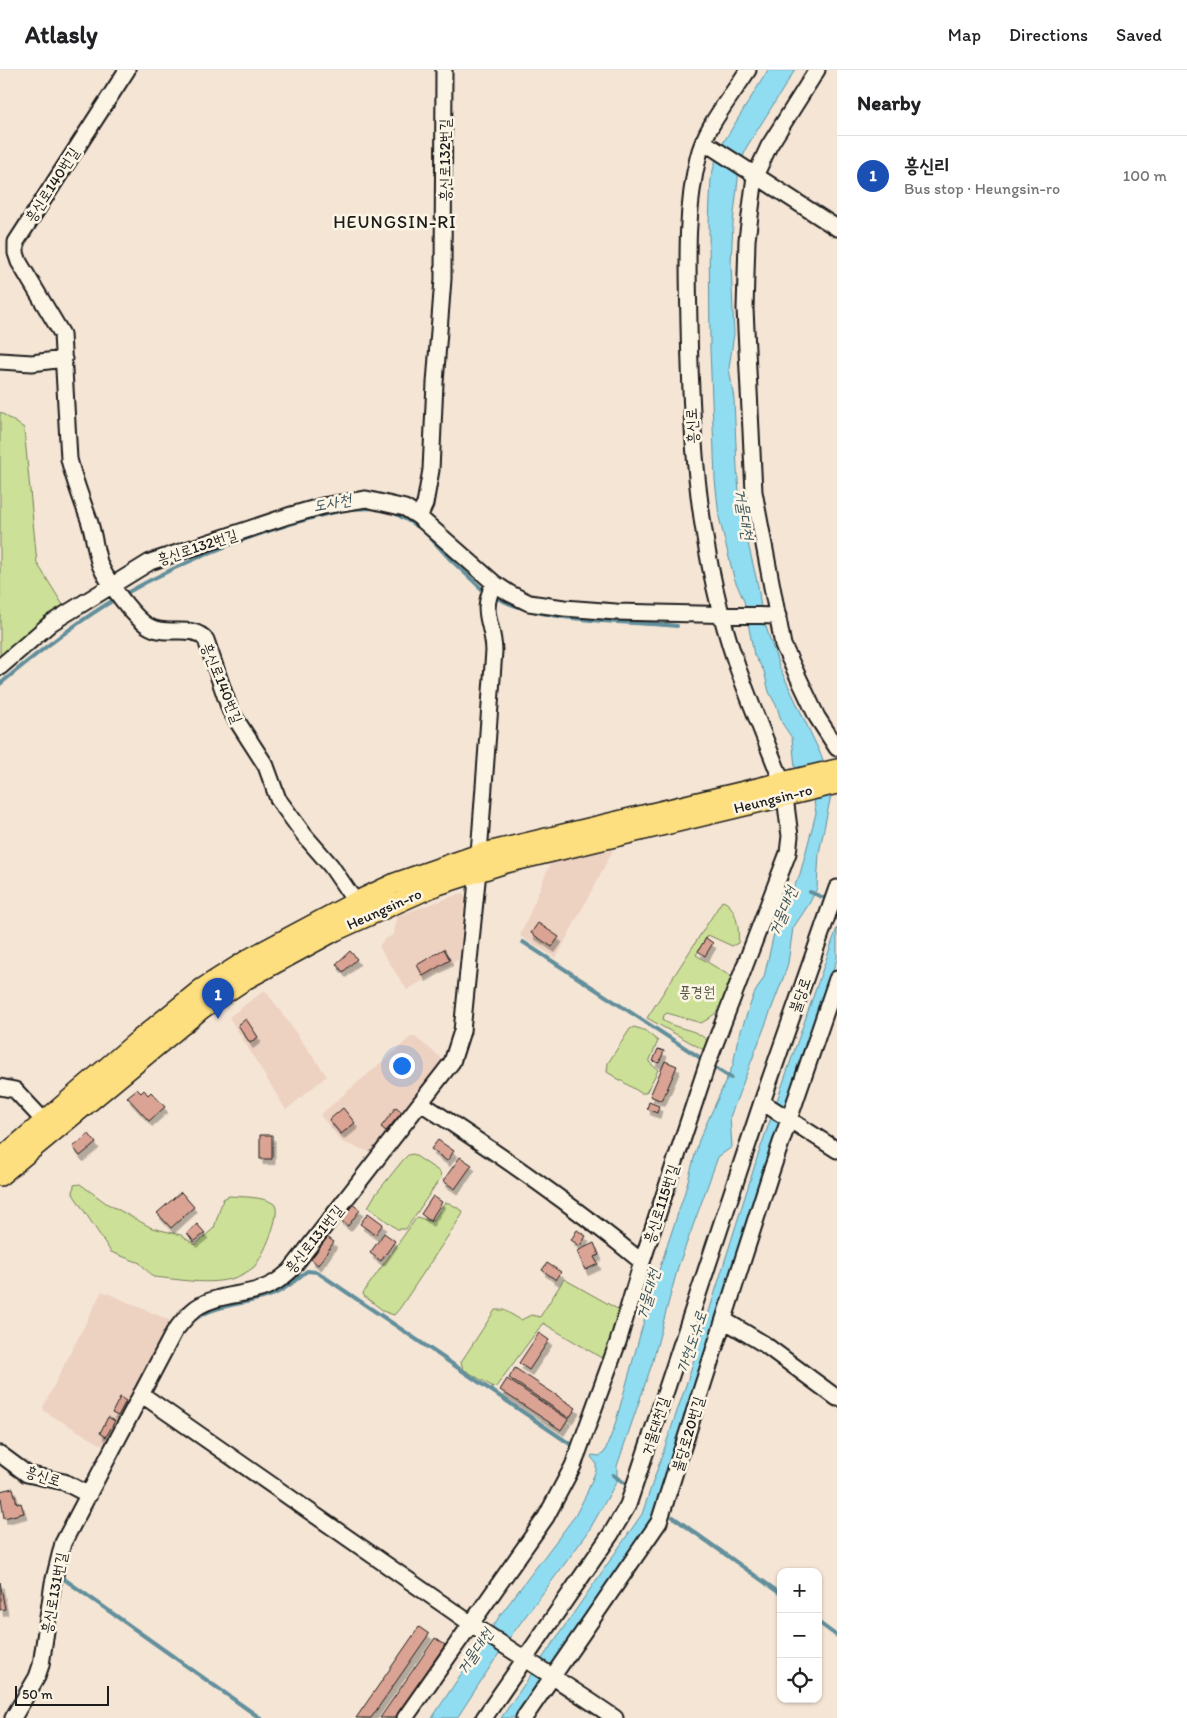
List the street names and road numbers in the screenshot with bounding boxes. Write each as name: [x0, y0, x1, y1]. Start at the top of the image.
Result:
street label: 흥신로132번길: [436, 118, 454, 202]
street label: 흥신로140번길: [21, 144, 83, 226]
street label: 흥신로: [682, 407, 702, 445]
street label: 흥신로132번길: [155, 526, 239, 568]
street label: 흥신로140번길: [198, 640, 246, 726]
street label: Heungsin-ro: [732, 781, 814, 817]
street label: Heungsin-ro: [344, 884, 424, 934]
street label: 불당로: [786, 975, 814, 1015]
street label: 흥신로115번길: [640, 1162, 682, 1246]
street label: 흥신로131번길: [281, 1201, 347, 1277]
street label: 불당로20번길: [668, 1394, 708, 1474]
street label: 거물대천길: [637, 1395, 673, 1457]
street label: 흥신로: [23, 1462, 63, 1490]
street label: 흥신로131번길: [37, 1551, 71, 1635]

